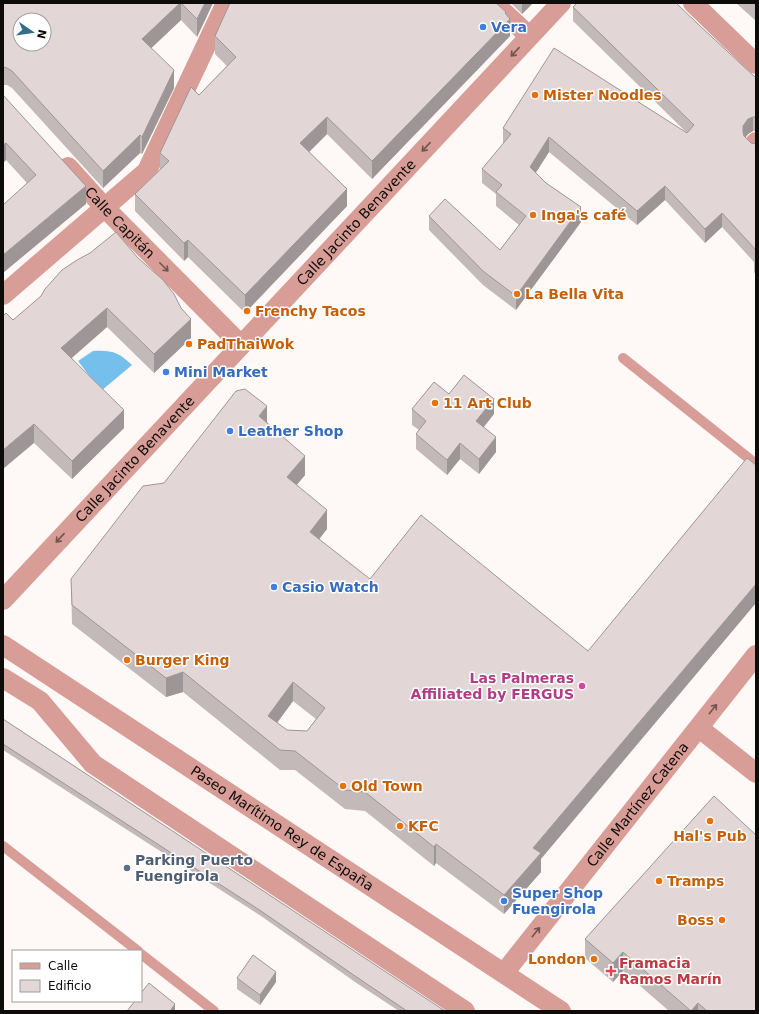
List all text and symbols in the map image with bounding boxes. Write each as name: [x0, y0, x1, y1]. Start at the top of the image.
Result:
north arrow: [12, 12, 52, 52]
place label: Vera: [491, 19, 527, 35]
marker: Vera: [478, 22, 488, 32]
text: N: [34, 28, 49, 40]
one-way arrow: [510, 46, 519, 57]
place label: Mister Noodles: [543, 87, 662, 103]
marker: Mister Noodles: [530, 90, 540, 100]
one-way arrow: [422, 141, 431, 151]
street label: Calle Jacinto Benavente: [293, 156, 419, 289]
street label: Calle Capitán: [82, 183, 158, 262]
place label: Inga's café: [541, 207, 626, 223]
marker: Inga's café: [528, 210, 538, 220]
one-way arrow: [159, 262, 169, 272]
place label: La Bella Vita: [525, 286, 624, 302]
marker: La Bella Vita: [512, 289, 522, 299]
place label: Frenchy Tacos: [255, 303, 366, 319]
marker: Frenchy Tacos: [242, 306, 252, 316]
place label: PadThaiWok: [197, 336, 295, 352]
marker: PadThaiWok: [184, 339, 194, 349]
place label: Mini Market: [174, 364, 268, 380]
marker: Mini Market: [161, 367, 171, 377]
street label: Calle Jacinto Benavente: [72, 393, 198, 525]
place label: 11 Art Club: [443, 395, 532, 411]
marker: 11 Art Club: [430, 398, 440, 408]
place label: Leather Shop: [238, 423, 344, 439]
marker: Leather Shop: [225, 426, 235, 436]
one-way arrow: [56, 533, 65, 543]
place label: Casio Watch: [282, 579, 379, 595]
marker: Casio Watch: [269, 582, 279, 592]
place label: Burger King: [135, 652, 229, 668]
marker: Burger King: [122, 655, 132, 665]
place label: Las Palmeras Affiliated by FERGUS: [411, 670, 574, 702]
marker: Las Palmeras Affiliated by FERGUS: [577, 681, 587, 691]
one-way arrow: [709, 704, 717, 715]
street label: Calle Martínez Catena: [583, 739, 692, 870]
street label: Paseo Marítimo Rey de España: [188, 762, 377, 894]
place label: Old Town: [351, 778, 423, 794]
marker: Old Town: [338, 781, 348, 791]
marker: Hal's Pub: [705, 816, 715, 826]
place label: KFC: [408, 818, 439, 834]
marker: KFC: [395, 821, 405, 831]
place label: Hal's Pub: [673, 828, 747, 844]
place label: Parking Puerto Fuengirola: [135, 852, 254, 884]
marker: Parking Puerto Fuengirola: [122, 863, 132, 873]
place label: Tramps: [667, 873, 724, 889]
marker: Tramps: [654, 876, 664, 886]
place label: Super Shop Fuengirola: [512, 885, 603, 917]
marker: Super Shop Fuengirola: [499, 896, 509, 906]
place label: Boss: [677, 912, 714, 928]
marker: Boss: [717, 915, 727, 925]
one-way arrow: [532, 926, 541, 937]
legend: [12, 950, 142, 1002]
place label: London: [528, 951, 586, 967]
marker: London: [589, 954, 599, 964]
place label: Framacia Ramos Marín: [619, 955, 722, 987]
text: Calle: [48, 959, 78, 973]
marker: Framacia Ramos Marín: [606, 966, 616, 976]
text: Edificio: [48, 979, 91, 993]

